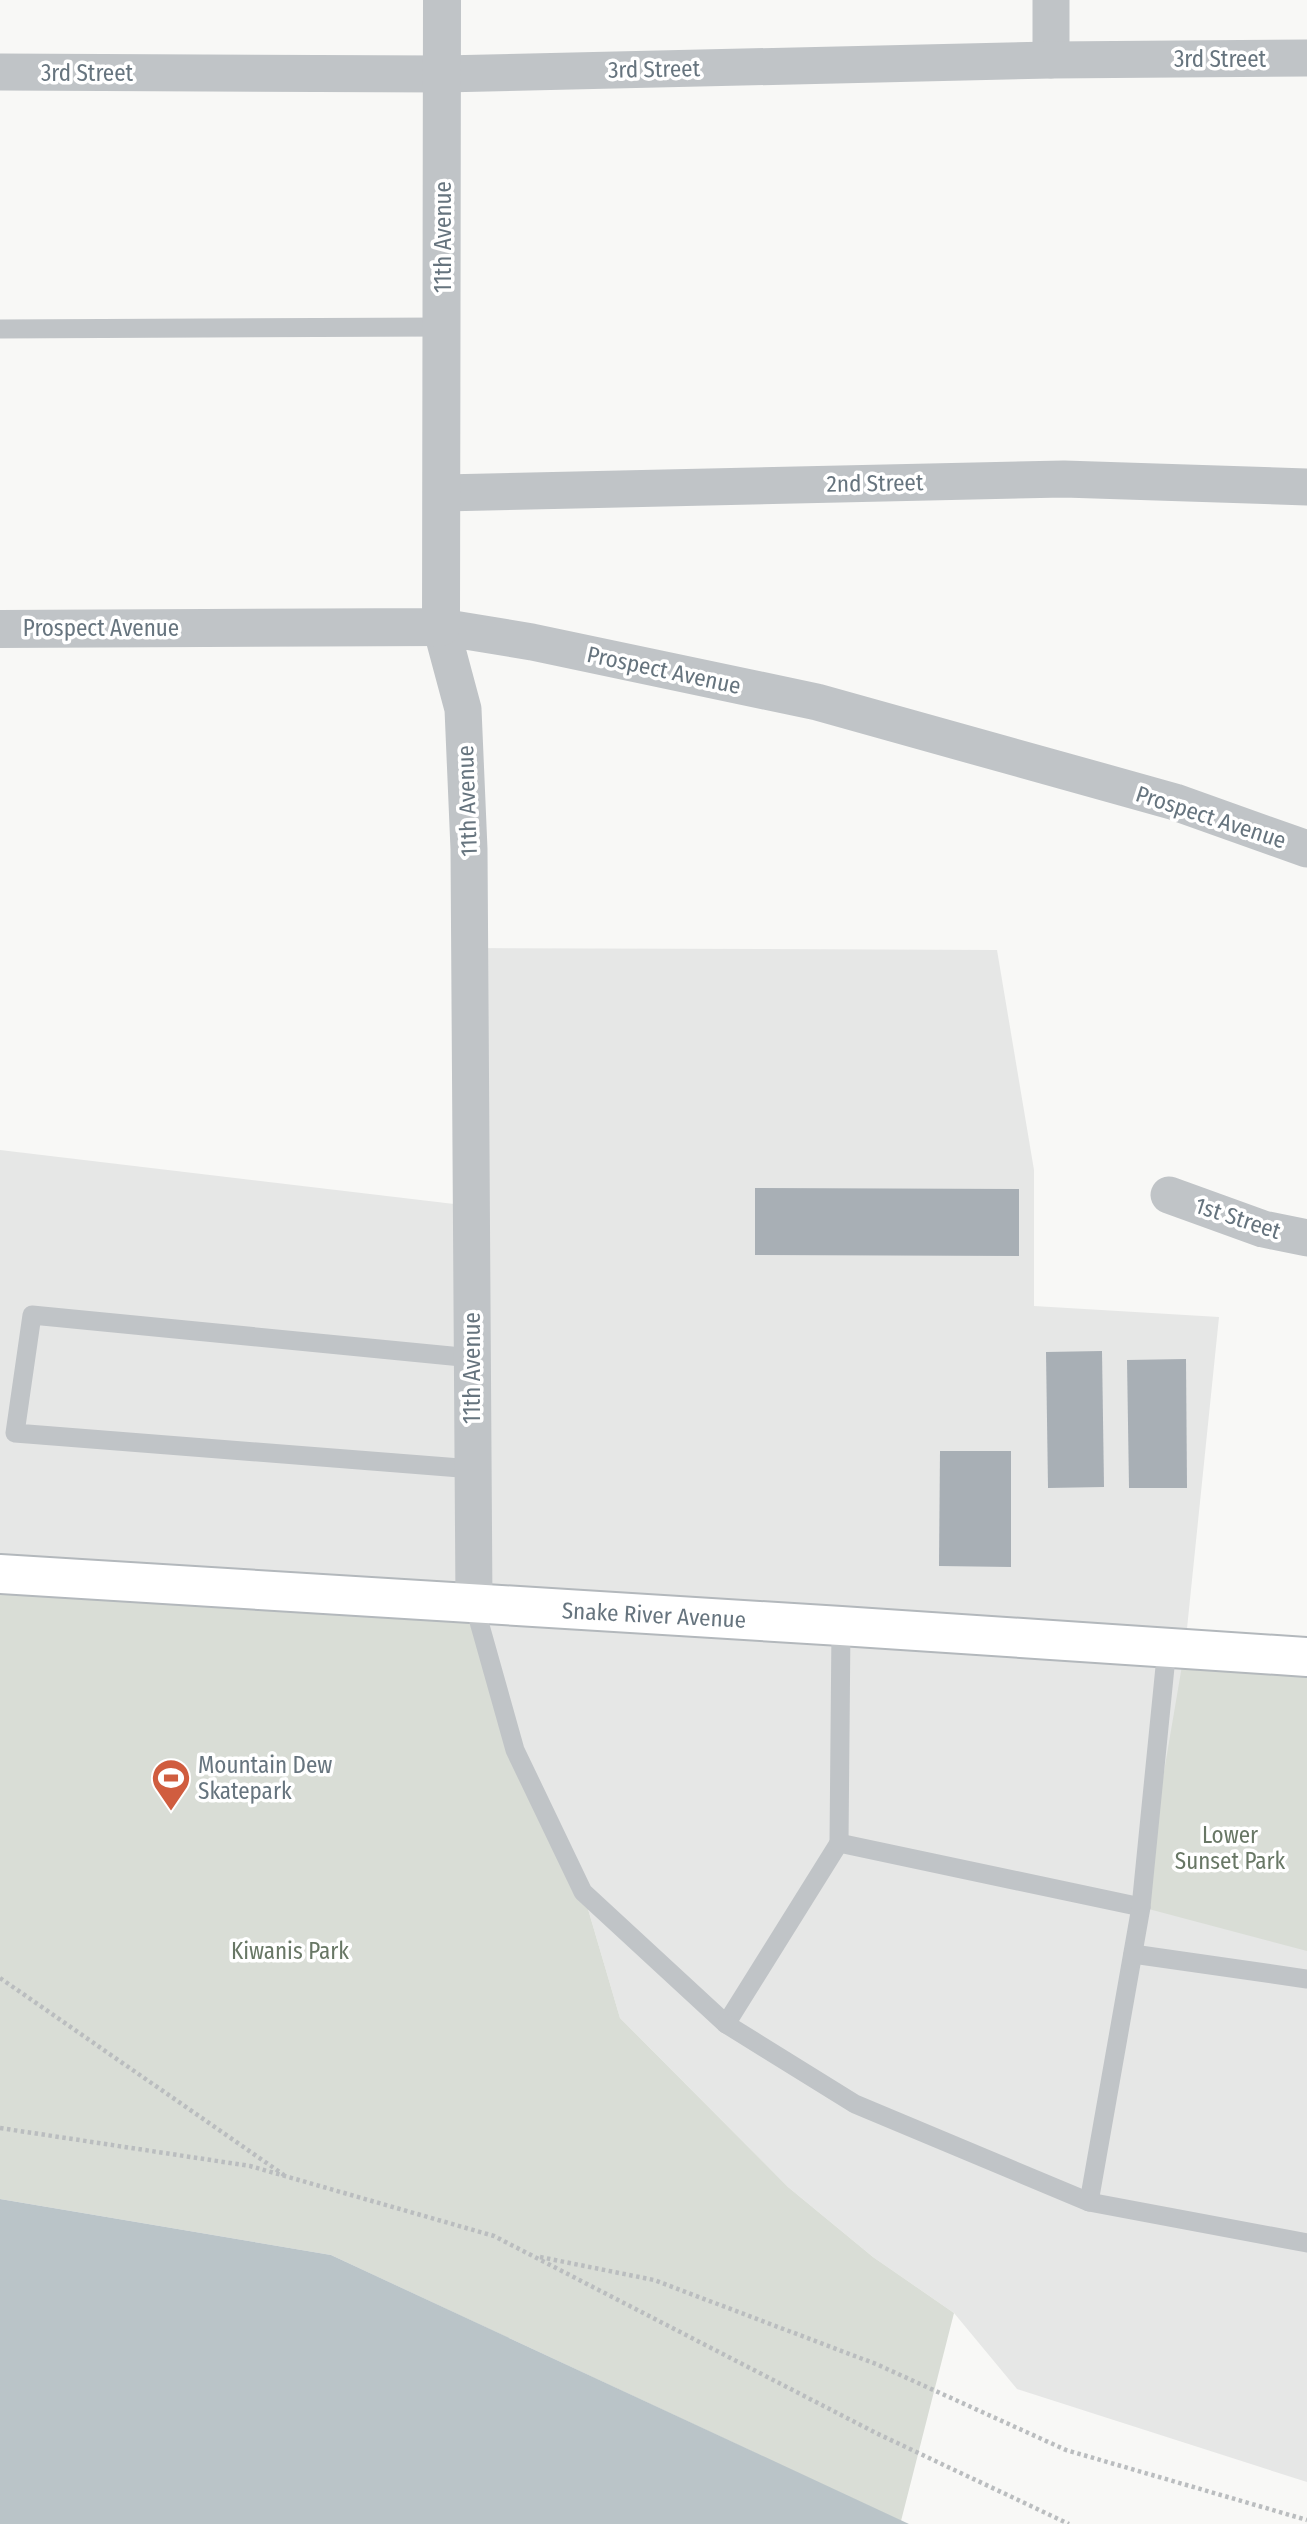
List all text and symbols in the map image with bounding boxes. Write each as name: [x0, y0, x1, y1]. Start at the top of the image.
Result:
street label: 3rd Street: [1174, 45, 1267, 73]
street label: 3rd Street: [608, 54, 701, 84]
street label: 3rd Street: [41, 59, 134, 87]
street label: 11th Avenue: [429, 181, 457, 293]
street label: 2nd Street: [826, 468, 924, 498]
street label: Prospect Avenue: [23, 614, 179, 642]
street label: Prospect Avenue: [585, 640, 743, 700]
street label: 11th Avenue: [451, 745, 483, 857]
street label: Prospect Avenue: [1132, 780, 1290, 854]
street label: 1st Street: [1192, 1191, 1285, 1245]
street label: 11th Avenue: [458, 1312, 486, 1424]
street label: Snake River Avenue: [561, 1596, 747, 1634]
place label: Mountain Dew Skatepark: [198, 1751, 332, 1805]
sports icon: Mountain Dew Skatepark: [150, 1757, 192, 1812]
park label: Lower Sunset Park: [1175, 1821, 1286, 1875]
park label: Kiwanis Park: [231, 1937, 349, 1965]

